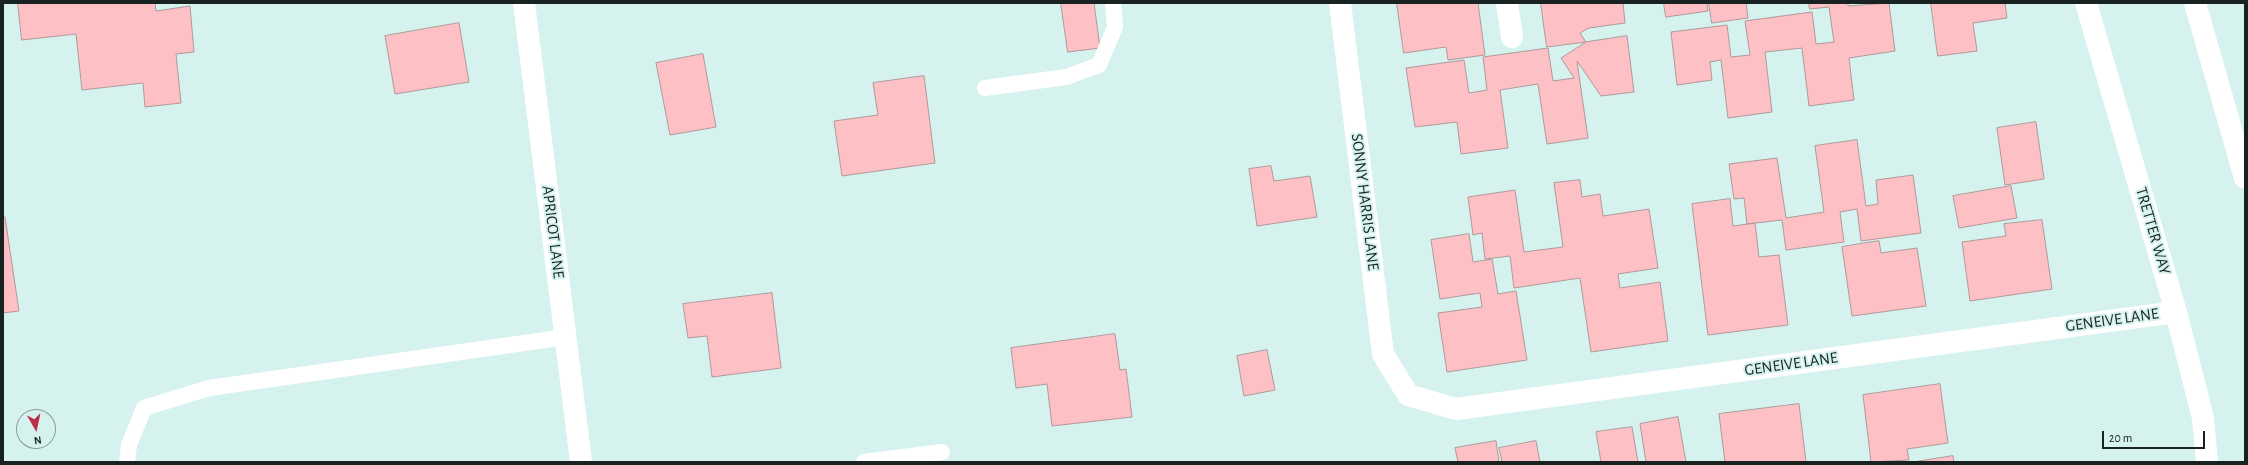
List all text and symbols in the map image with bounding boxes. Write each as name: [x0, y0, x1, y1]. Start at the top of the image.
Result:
street label: SONNY HARRIS LANE: [1347, 133, 1383, 271]
street label: APRICOT LANE: [538, 185, 568, 279]
street label: TRETTER WAY: [2131, 185, 2175, 277]
street label: GENEIVE LANE: [2064, 304, 2160, 336]
street label: GENEIVE LANE: [1743, 348, 1839, 380]
north arrow: [16, 409, 56, 449]
scale bar: [2104, 423, 2207, 449]
text: 20 m: [2109, 432, 2132, 444]
text: N: [33, 434, 42, 446]

